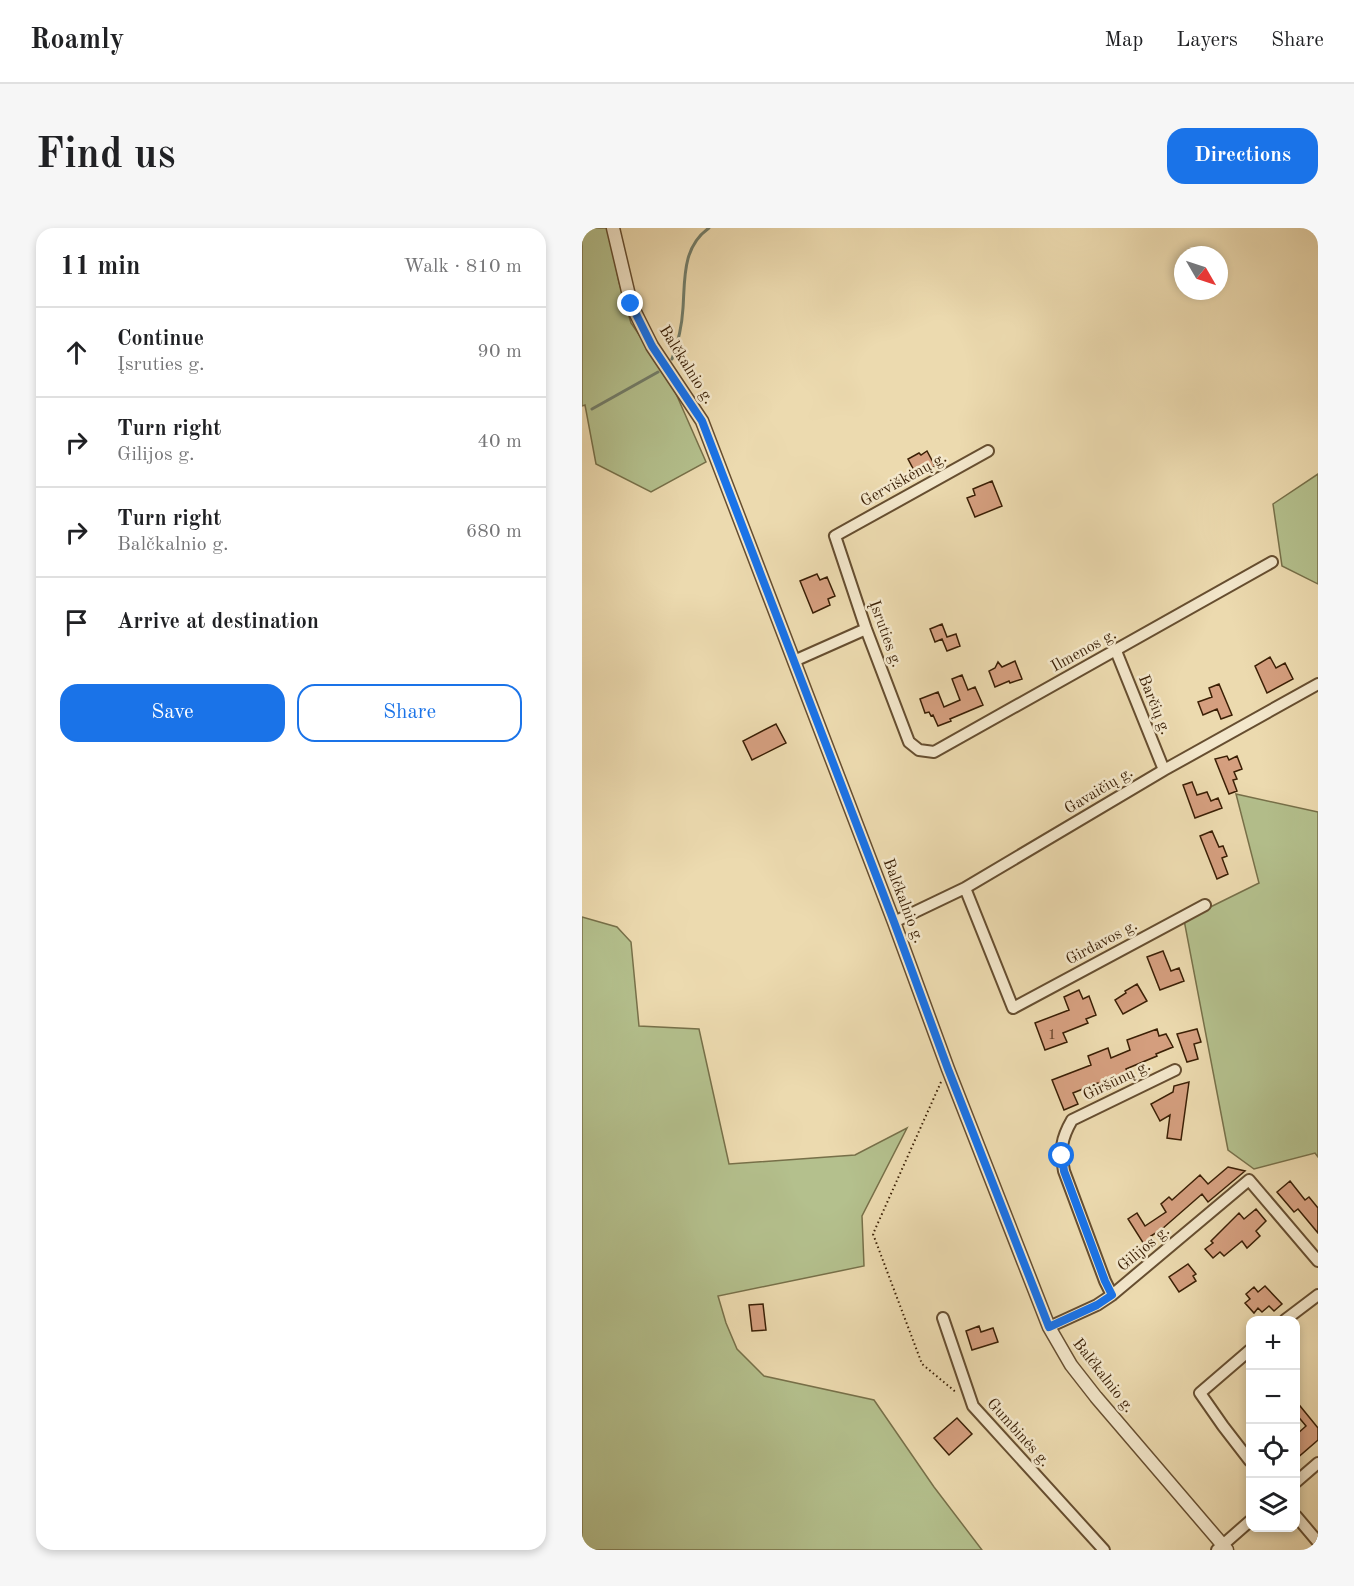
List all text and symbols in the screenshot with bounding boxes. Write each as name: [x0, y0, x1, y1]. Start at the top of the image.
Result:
text: Roamly: [30, 27, 124, 55]
text: Map: [1104, 30, 1143, 51]
text: Layers: [1176, 30, 1238, 51]
text: Share: [1271, 30, 1324, 51]
button: Directions: [1167, 128, 1318, 184]
text: Find us: [36, 135, 175, 177]
north arrow: [1174, 246, 1228, 300]
text: 11 min: [60, 254, 140, 280]
text: Walk · 810 m: [403, 257, 522, 277]
route end: [617, 290, 643, 316]
street label: Balčkalnio g.: [656, 323, 716, 407]
text: Continue: [117, 328, 204, 350]
icon: ahead: [60, 336, 93, 369]
text: 90 m: [477, 342, 522, 362]
text: Įsruties g.: [117, 355, 205, 375]
text: Turn right: [117, 418, 221, 440]
icon: right: [60, 426, 93, 459]
text: 40 m: [477, 432, 522, 452]
text: Gilijos g.: [117, 445, 195, 465]
street label: Gerviškėnų g.: [858, 450, 950, 510]
text: Turn right: [117, 508, 221, 530]
icon: right: [60, 516, 93, 549]
text: 680 m: [466, 522, 522, 542]
text: Balčkalnio g.: [117, 535, 229, 555]
street label: Įsruties g.: [865, 598, 905, 670]
icon: arrive: [60, 606, 93, 639]
text: Arrive at destination: [117, 611, 319, 633]
street label: Ilmenos g.: [1049, 627, 1119, 675]
street label: Barčių g.: [1135, 673, 1173, 737]
button: Save: [60, 684, 285, 742]
button: Share: [297, 684, 522, 742]
street label: Gavaičių g.: [1062, 764, 1136, 818]
street label: Balčkalnio g.: [880, 856, 926, 946]
street label: Girdavos g.: [1064, 918, 1140, 968]
house number: 1: [1048, 1028, 1056, 1042]
street label: Giršūnų g.: [1081, 1058, 1153, 1104]
route start: [1048, 1142, 1074, 1168]
street label: Gilijos g.: [1115, 1223, 1173, 1275]
map controls: [1246, 1316, 1300, 1532]
button: +: [1246, 1316, 1300, 1370]
street label: Balčkalnio g.: [1069, 1336, 1137, 1416]
button: −: [1246, 1370, 1300, 1424]
street label: Gumbinės g.: [983, 1396, 1053, 1470]
button: locate: [1246, 1424, 1300, 1478]
button: layers: [1246, 1478, 1300, 1532]

